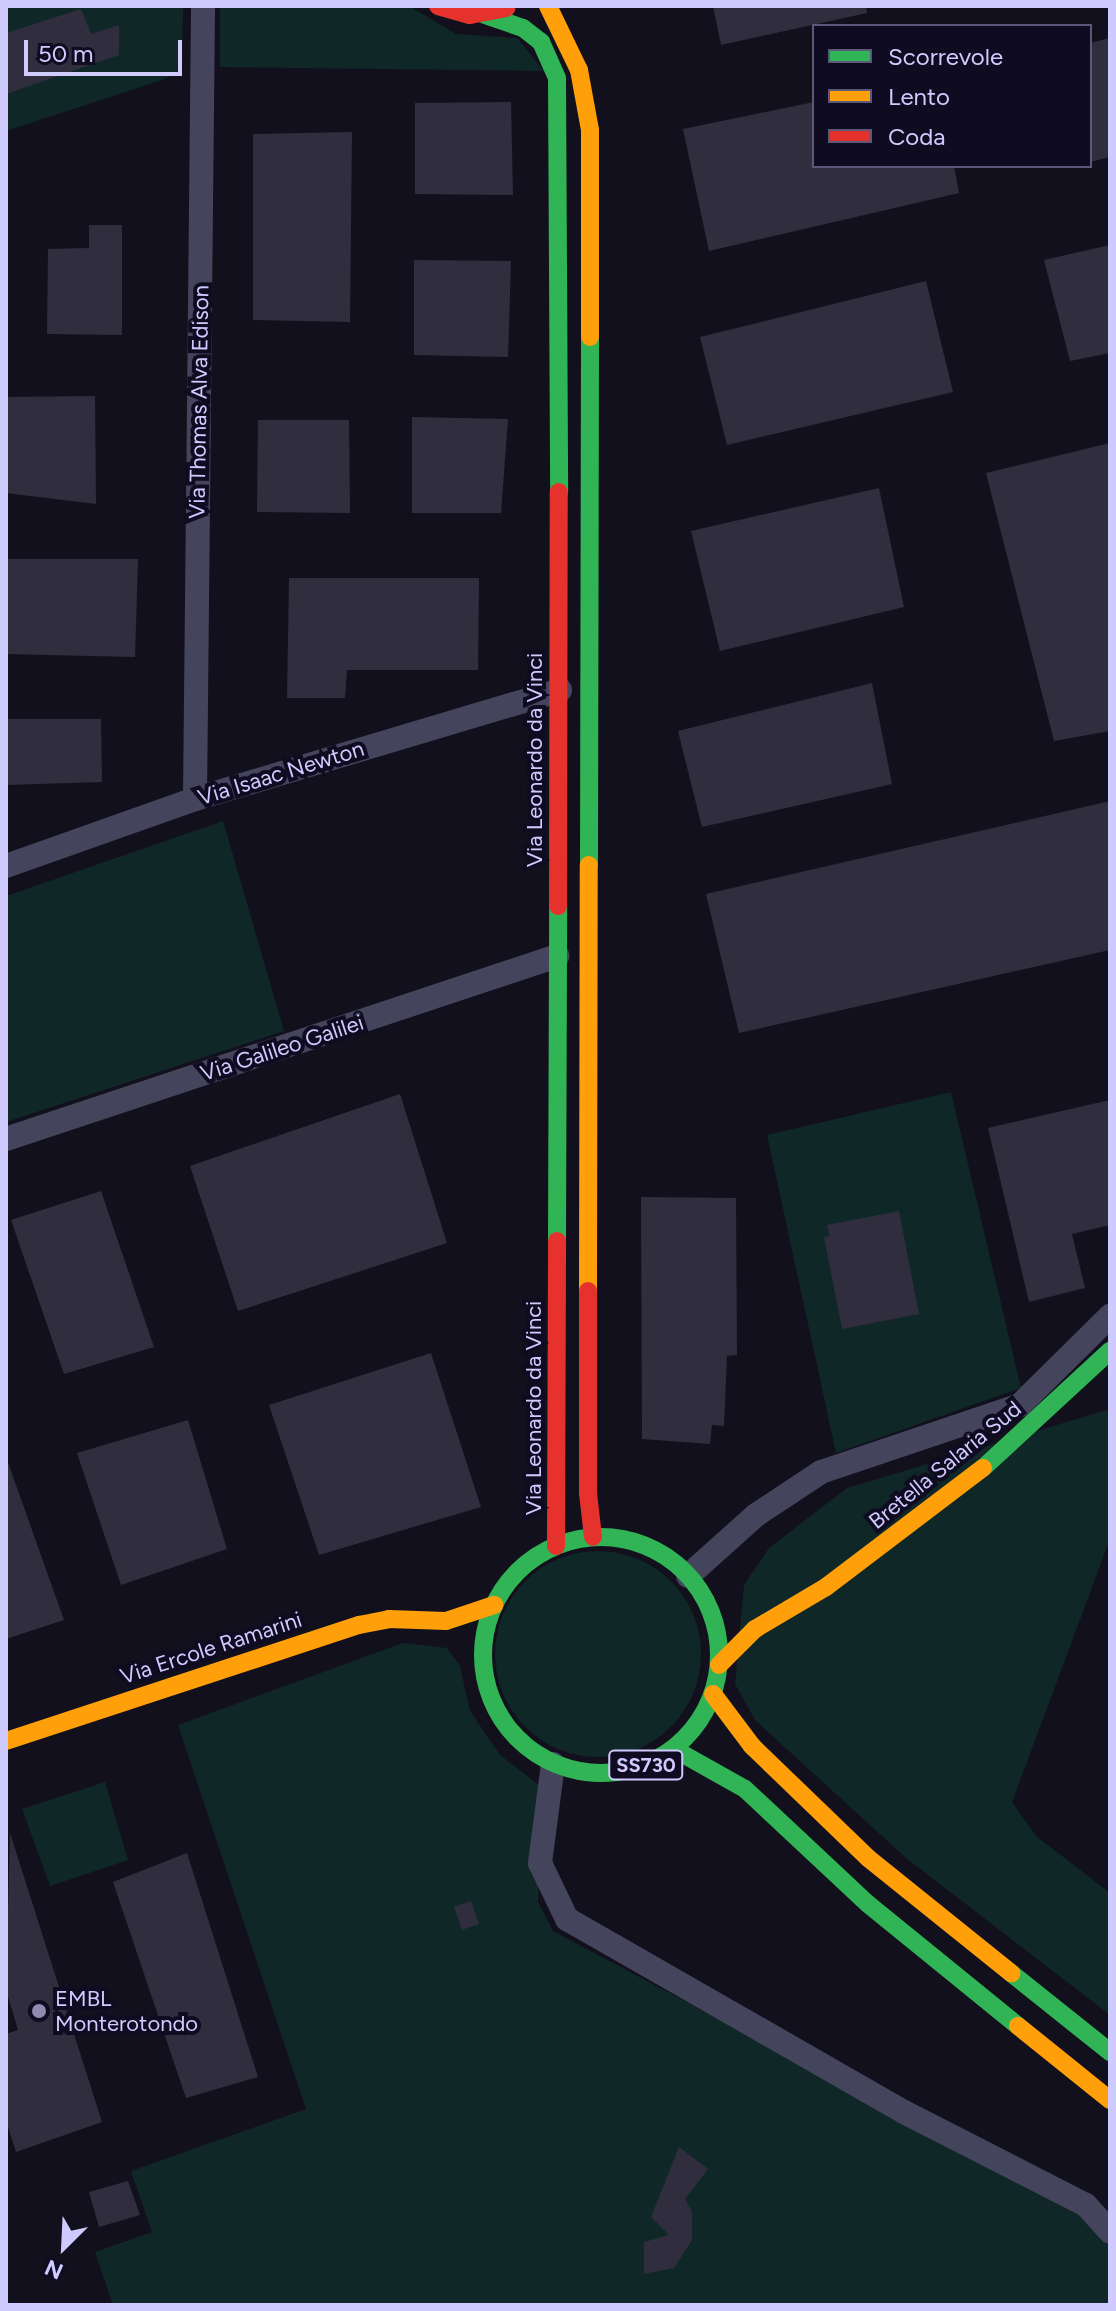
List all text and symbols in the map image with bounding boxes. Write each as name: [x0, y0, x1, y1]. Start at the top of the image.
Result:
scale bar: [28, 24, 186, 74]
legend: [812, 24, 1092, 168]
text: 50 m: [38, 39, 94, 68]
text: Scorrevole: [888, 42, 1003, 71]
text: Lento: [888, 82, 950, 111]
text: Coda: [888, 122, 946, 151]
street label: Via Thomas Alva Edison: [184, 285, 214, 519]
street label: Via Leonardo da Vinci: [522, 653, 548, 867]
street label: Via Isaac Newton: [195, 735, 367, 811]
street label: Via Galileo Galilei: [197, 1009, 367, 1087]
street label: Via Leonardo da Vinci: [521, 1301, 547, 1515]
street label: Bretella Salaria Sud: [864, 1396, 1026, 1534]
street label: Via Ercole Ramarini: [117, 1606, 305, 1690]
road number: SS730: [608, 1749, 684, 1781]
place label: EMBL Monterotondo: [55, 1985, 198, 2036]
marker: EMBL Monterotondo: [30, 2002, 48, 2020]
north arrow: [24, 2207, 104, 2287]
text: N: [41, 2254, 67, 2285]

